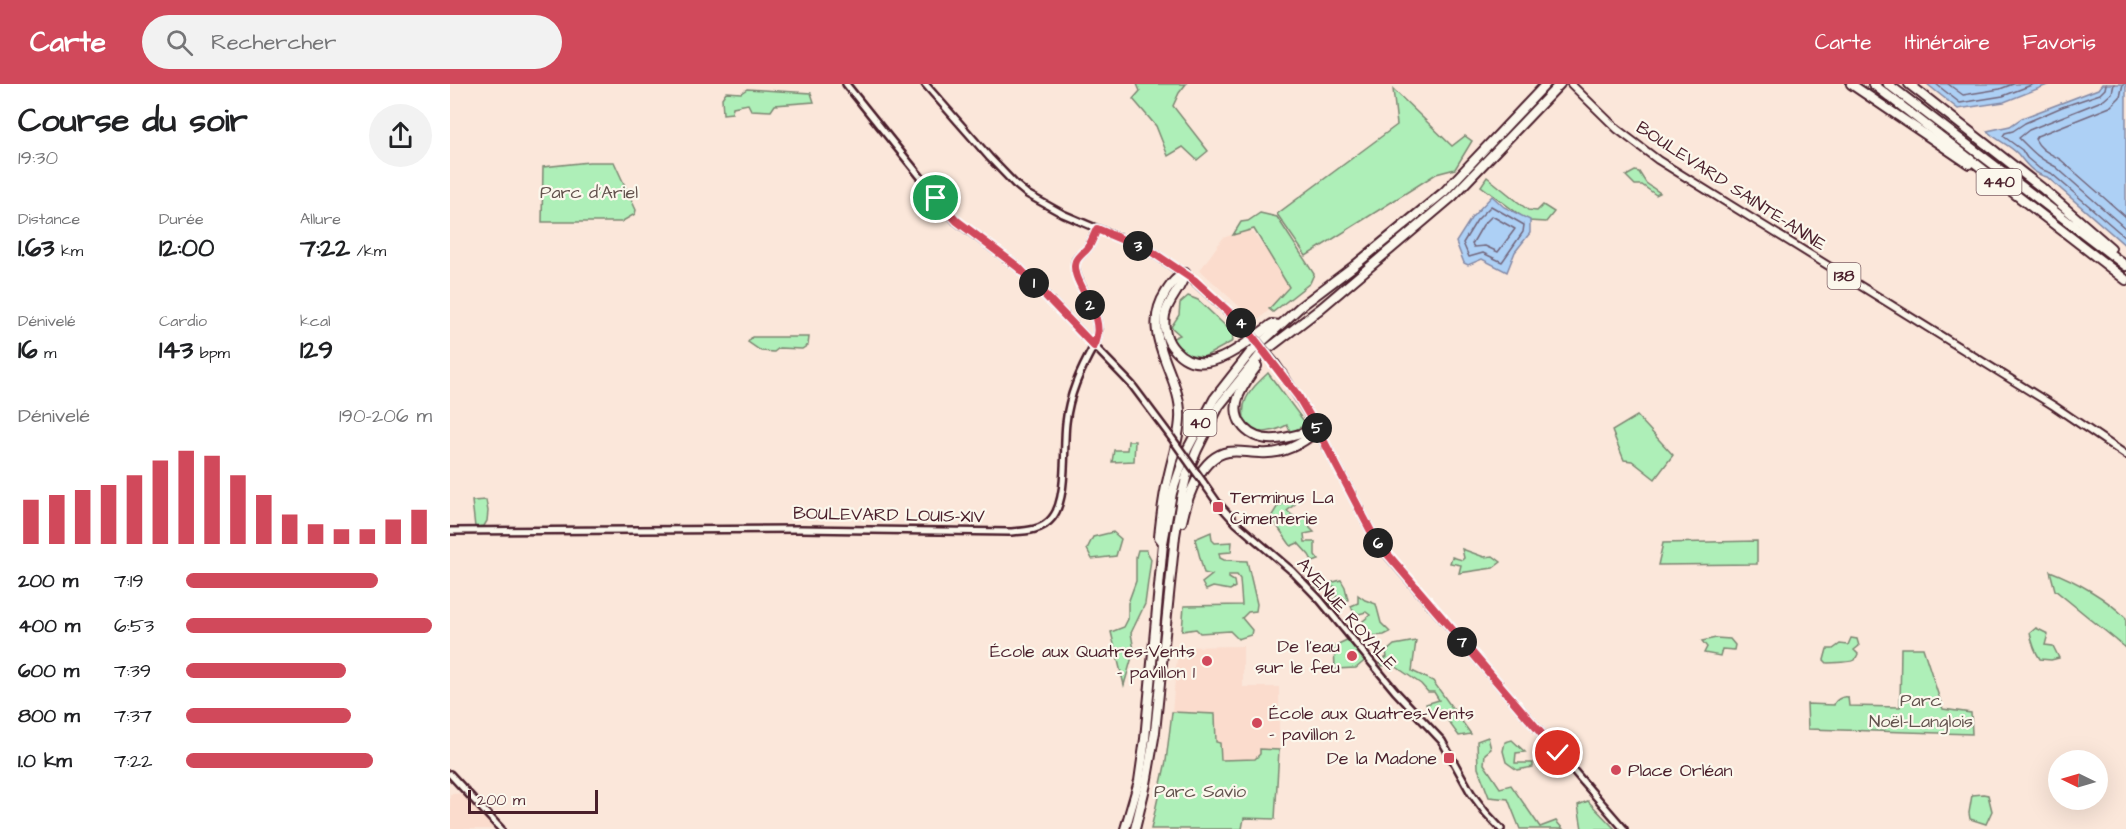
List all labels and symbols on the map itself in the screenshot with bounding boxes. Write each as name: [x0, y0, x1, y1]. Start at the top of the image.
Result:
street label: BOULEVARD SAINTE-ANNE: [1631, 115, 1831, 257]
road number: 440: [1976, 169, 2022, 195]
pin: [910, 172, 961, 223]
park label: Parc d'Ariel: [540, 180, 638, 205]
pin: 3: [1123, 231, 1153, 261]
road number: 138: [1828, 263, 1860, 289]
pin: 1: [1019, 268, 1049, 298]
pin: 2: [1075, 290, 1105, 320]
pin: 4: [1226, 308, 1256, 338]
road number: 40: [1184, 410, 1216, 436]
pin: 5: [1302, 413, 1332, 443]
place label: Terminus La Cimenterie: [1230, 485, 1334, 531]
marker: Terminus La Cimenterie: [1211, 500, 1225, 514]
street label: BOULEVARD LOUIS-XIV: [793, 501, 985, 529]
pin: 6: [1363, 528, 1393, 558]
street label: AVENUE ROYALE: [1291, 552, 1403, 676]
pin: 7: [1447, 627, 1477, 657]
place label: De l’eau sur le feu: [1255, 634, 1340, 680]
place label: École aux Quatres-Vents - pavillon 1: [990, 639, 1195, 685]
marker: De l’eau sur le feu: [1345, 649, 1359, 663]
marker: École aux Quatres-Vents - pavillon 1: [1200, 654, 1214, 668]
park label: Parc Noël-Langlois: [1869, 688, 1973, 735]
place label: École aux Quatres-Vents - pavillon 2: [1269, 701, 1474, 747]
marker: École aux Quatres-Vents - pavillon 2: [1250, 716, 1264, 730]
pin: [1532, 727, 1583, 778]
place label: De la Madone: [1327, 746, 1437, 771]
north arrow: [2048, 750, 2108, 810]
marker: De la Madone: [1442, 751, 1456, 765]
place label: Place Orléan: [1628, 758, 1733, 783]
marker: Place Orléan: [1609, 763, 1623, 777]
park label: Parc Savio: [1154, 779, 1246, 804]
scale bar: [468, 787, 598, 814]

